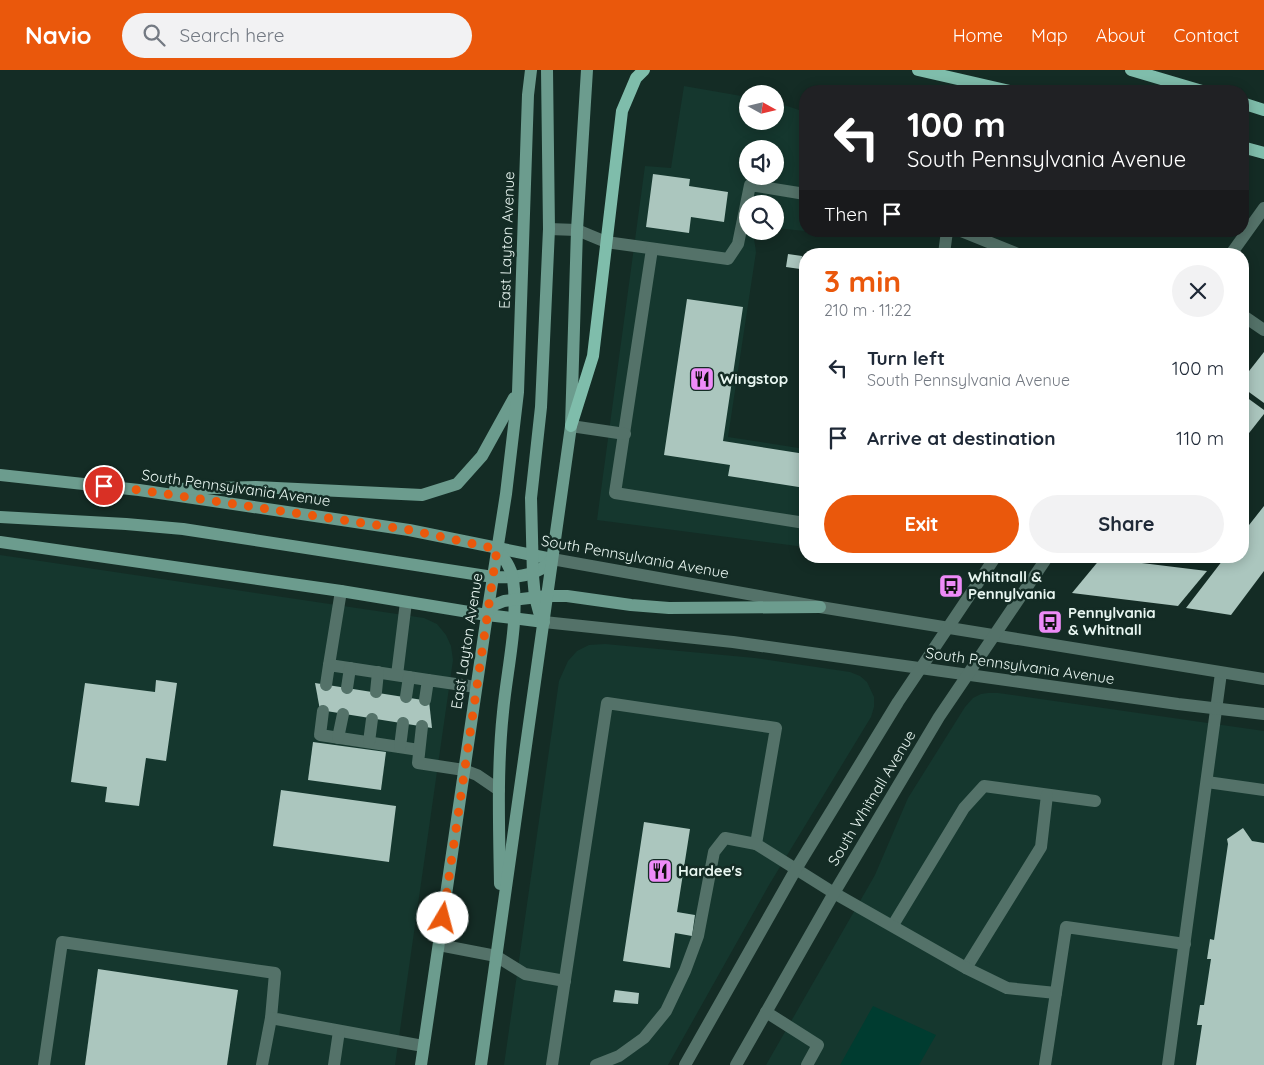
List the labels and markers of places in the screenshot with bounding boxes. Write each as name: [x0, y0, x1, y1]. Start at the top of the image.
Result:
restaurant icon: Wingstop: [689, 366, 715, 392]
place label: Wingstop: [720, 369, 788, 388]
pin: [83, 465, 125, 507]
place label: Whitnall & Pennylvania: [968, 567, 1056, 603]
bus stop icon: Whitnall & Pennylvania: [938, 573, 964, 599]
place label: Pennylvania & Whitnall: [1068, 603, 1156, 639]
bus stop icon: Pennylvania & Whitnall: [1037, 609, 1063, 635]
restaurant icon: Hardee's: [647, 858, 673, 884]
place label: Hardee's: [678, 861, 742, 880]

